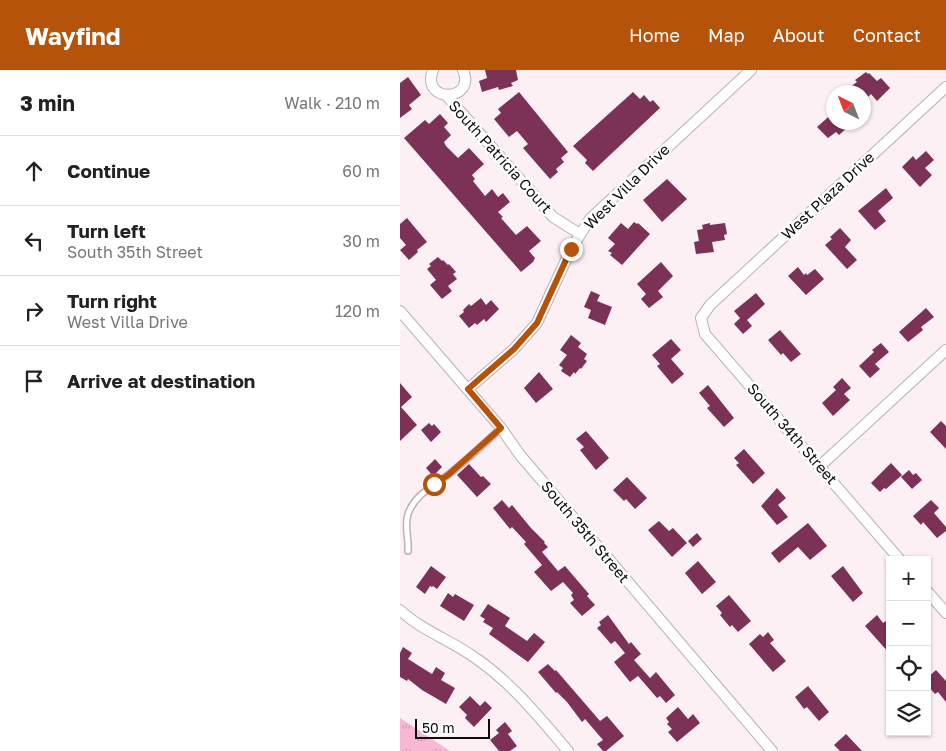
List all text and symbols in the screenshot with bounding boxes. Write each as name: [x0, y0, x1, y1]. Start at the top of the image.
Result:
text: Wayfind: [25, 21, 121, 50]
text: Home: [629, 24, 680, 46]
text: Map: [708, 24, 745, 46]
text: About: [773, 24, 825, 46]
text: Contact: [853, 24, 921, 46]
north arrow: [826, 85, 871, 130]
text: 3 min: [20, 90, 75, 116]
text: Walk · 210 m: [284, 93, 380, 113]
street label: South Patricia Court: [445, 96, 556, 216]
street label: West Villa Drive: [580, 140, 673, 233]
street label: West Plaza Drive: [777, 147, 878, 243]
icon: ahead: [20, 157, 48, 185]
text: Continue: [67, 159, 150, 182]
text: 60 m: [342, 161, 380, 181]
text: Turn left: [67, 219, 146, 242]
icon: left: [20, 227, 48, 255]
text: 30 m: [343, 231, 380, 251]
route end: [560, 238, 583, 261]
text: South 35th Street: [67, 242, 203, 262]
text: Turn right: [67, 289, 157, 312]
icon: right: [20, 297, 48, 325]
text: 120 m: [335, 301, 380, 321]
text: West Villa Drive: [67, 312, 188, 332]
icon: arrive: [20, 367, 48, 395]
text: Arrive at destination: [67, 369, 255, 392]
street label: South 34th Street: [744, 379, 842, 488]
route start: [423, 473, 446, 496]
street label: South 35th Street: [538, 477, 634, 586]
map controls: [886, 556, 931, 736]
button: +: [886, 556, 931, 601]
button: −: [886, 601, 931, 646]
button: locate: [886, 646, 931, 691]
button: layers: [886, 691, 931, 736]
scale bar: [415, 716, 490, 739]
text: 50 m: [422, 719, 455, 736]

